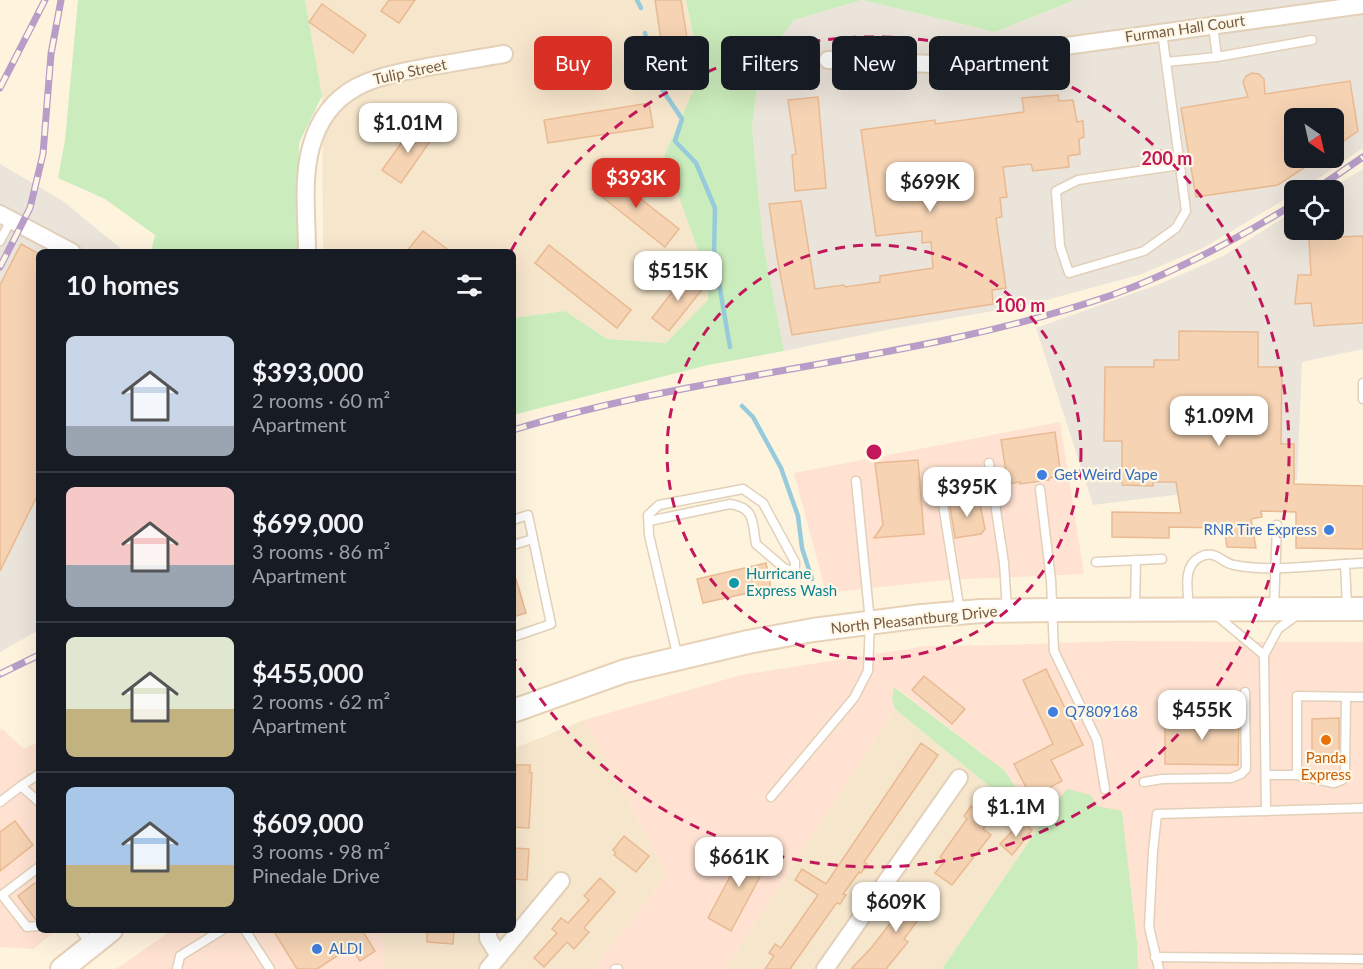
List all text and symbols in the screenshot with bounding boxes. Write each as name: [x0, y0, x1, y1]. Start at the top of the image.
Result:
street label: Furman Hall Court: [1124, 11, 1247, 45]
chip: Buy: [534, 36, 612, 90]
chip: Rent: [624, 36, 709, 90]
chip: Filters: [721, 36, 820, 90]
chip: New: [832, 36, 917, 90]
chip: Apartment: [929, 36, 1070, 90]
street label: Tulip Street: [371, 54, 449, 88]
pin: $1.01M: [359, 103, 457, 154]
north arrow: [1284, 108, 1344, 168]
map controls: [1284, 108, 1344, 240]
text: $1.01M: [373, 110, 443, 134]
text: 200 m: [1142, 147, 1192, 169]
pin: $393K: [594, 158, 678, 209]
pin: $699K: [888, 162, 972, 213]
text: $393K: [606, 165, 666, 189]
text: $699K: [900, 169, 960, 193]
button: locate: [1284, 180, 1344, 240]
pin: $515K: [636, 251, 720, 302]
text: $515K: [648, 258, 708, 282]
text: 10 homes: [66, 269, 179, 301]
icon: filters: [453, 269, 486, 302]
text: 100 m: [995, 294, 1045, 316]
text: $393,000: [252, 356, 364, 388]
icon: home: [114, 360, 186, 432]
text: 2 rooms · 60 m²: [252, 388, 390, 412]
pin: $1.09M: [1170, 396, 1268, 447]
text: $1.09M: [1184, 403, 1254, 427]
text: Apartment: [252, 412, 346, 436]
centre of rings: [864, 442, 884, 462]
place label: Get Weird Vape: [1054, 465, 1158, 483]
pin: $395K: [925, 467, 1009, 518]
marker: Get Weird Vape: [1035, 468, 1049, 482]
text: $395K: [937, 474, 997, 498]
text: $699,000: [252, 507, 364, 539]
icon: home: [114, 511, 186, 583]
place label: RNR Tire Express: [1203, 520, 1317, 538]
marker: RNR Tire Express: [1322, 523, 1336, 537]
text: 3 rooms · 86 m²: [252, 539, 390, 563]
text: Apartment: [252, 563, 346, 587]
place label: Hurricane Express Wash: [746, 564, 837, 599]
marker: Hurricane Express Wash: [727, 576, 741, 590]
street label: North Pleasantburg Drive: [830, 601, 998, 637]
text: $455,000: [252, 657, 364, 689]
icon: home: [114, 661, 186, 733]
text: 2 rooms · 62 m²: [252, 689, 390, 713]
pin: $455K: [1160, 690, 1244, 741]
text: $455K: [1172, 697, 1232, 721]
place label: Q7809168: [1065, 702, 1138, 720]
marker: Q7809168: [1046, 705, 1060, 719]
text: Apartment: [252, 713, 346, 737]
marker: Panda Express: [1319, 733, 1333, 747]
place label: Panda Express: [1301, 748, 1351, 783]
pin: $1.1M: [974, 787, 1058, 838]
text: $1.1M: [987, 794, 1045, 818]
text: $609,000: [252, 807, 364, 839]
icon: home: [114, 811, 186, 883]
pin: $661K: [697, 837, 781, 888]
text: 3 rooms · 98 m²: [252, 839, 390, 863]
text: $661K: [709, 844, 769, 868]
text: Pinedale Drive: [252, 863, 380, 887]
pin: $609K: [854, 882, 938, 933]
text: $609K: [866, 889, 926, 913]
place label: ALDI: [329, 939, 362, 957]
marker: ALDI: [310, 942, 324, 956]

